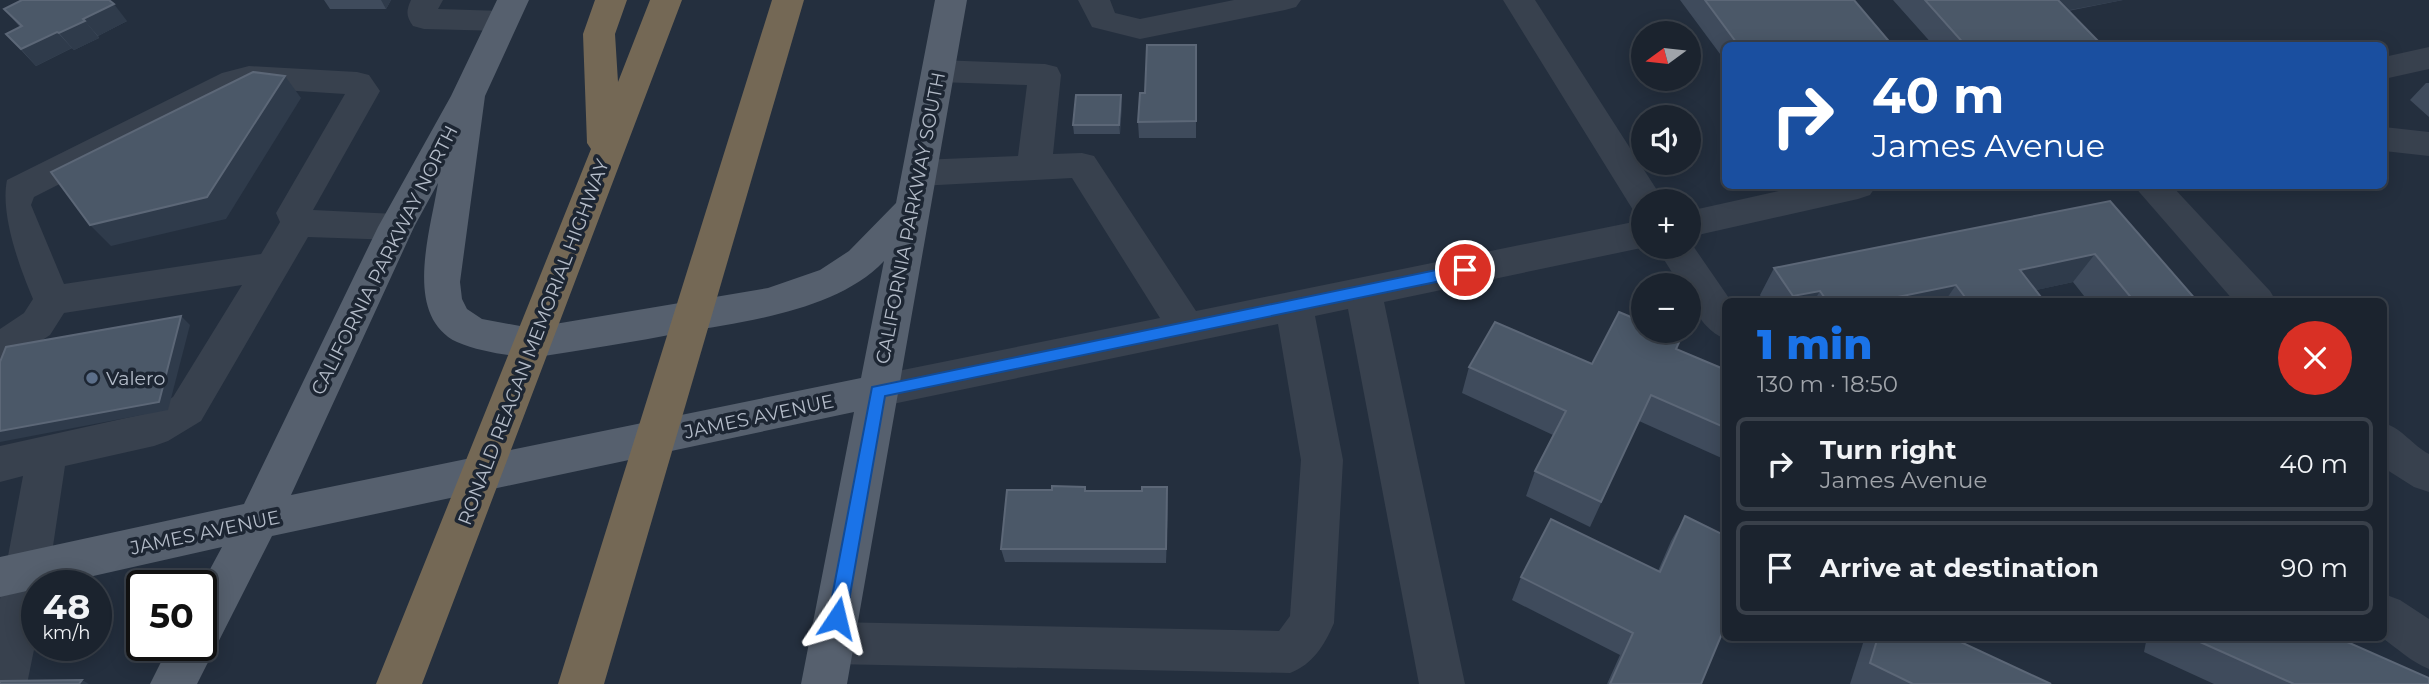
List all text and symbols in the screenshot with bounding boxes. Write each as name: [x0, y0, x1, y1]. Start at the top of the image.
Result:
north arrow: [1631, 21, 1701, 91]
map controls: [1631, 21, 1701, 343]
text: 40 m: [1872, 66, 2004, 125]
street label: CALIFORNIA PARKWAY SOUTH: [871, 70, 950, 366]
icon: right: [1757, 70, 1848, 161]
button: sound: [1631, 105, 1701, 175]
street label: CALIFORNIA PARKWAY NORTH: [306, 122, 463, 399]
text: James Avenue: [1872, 126, 2105, 165]
street label: RONALD REAGAN MEMORIAL HIGHWAY: [453, 155, 614, 528]
button: +: [1631, 189, 1701, 259]
pin: [1435, 240, 1495, 300]
icon: arrive: [1446, 251, 1484, 289]
button: −: [1631, 273, 1701, 343]
text: 1 min: [1757, 318, 1873, 370]
button: close: [2278, 321, 2352, 395]
place label: Valero: [106, 367, 165, 390]
marker: Valero: [84, 370, 100, 386]
text: 130 m · 18:50: [1757, 370, 1898, 398]
street label: JAMES AVENUE: [681, 389, 836, 444]
text: Turn right: [1820, 434, 1956, 466]
icon: right: [1761, 445, 1799, 483]
text: 40 m: [2279, 448, 2348, 480]
text: James Avenue: [1820, 466, 1987, 494]
street label: JAMES AVENUE: [127, 505, 282, 560]
icon: arrive: [1761, 549, 1799, 587]
text: Arrive at destination: [1820, 552, 2099, 584]
text: 90 m: [2281, 552, 2348, 584]
speed limit sign: 50: [126, 570, 217, 661]
position arrow: [800, 581, 874, 655]
text: 48: [43, 585, 90, 628]
text: km/h: [42, 622, 91, 644]

